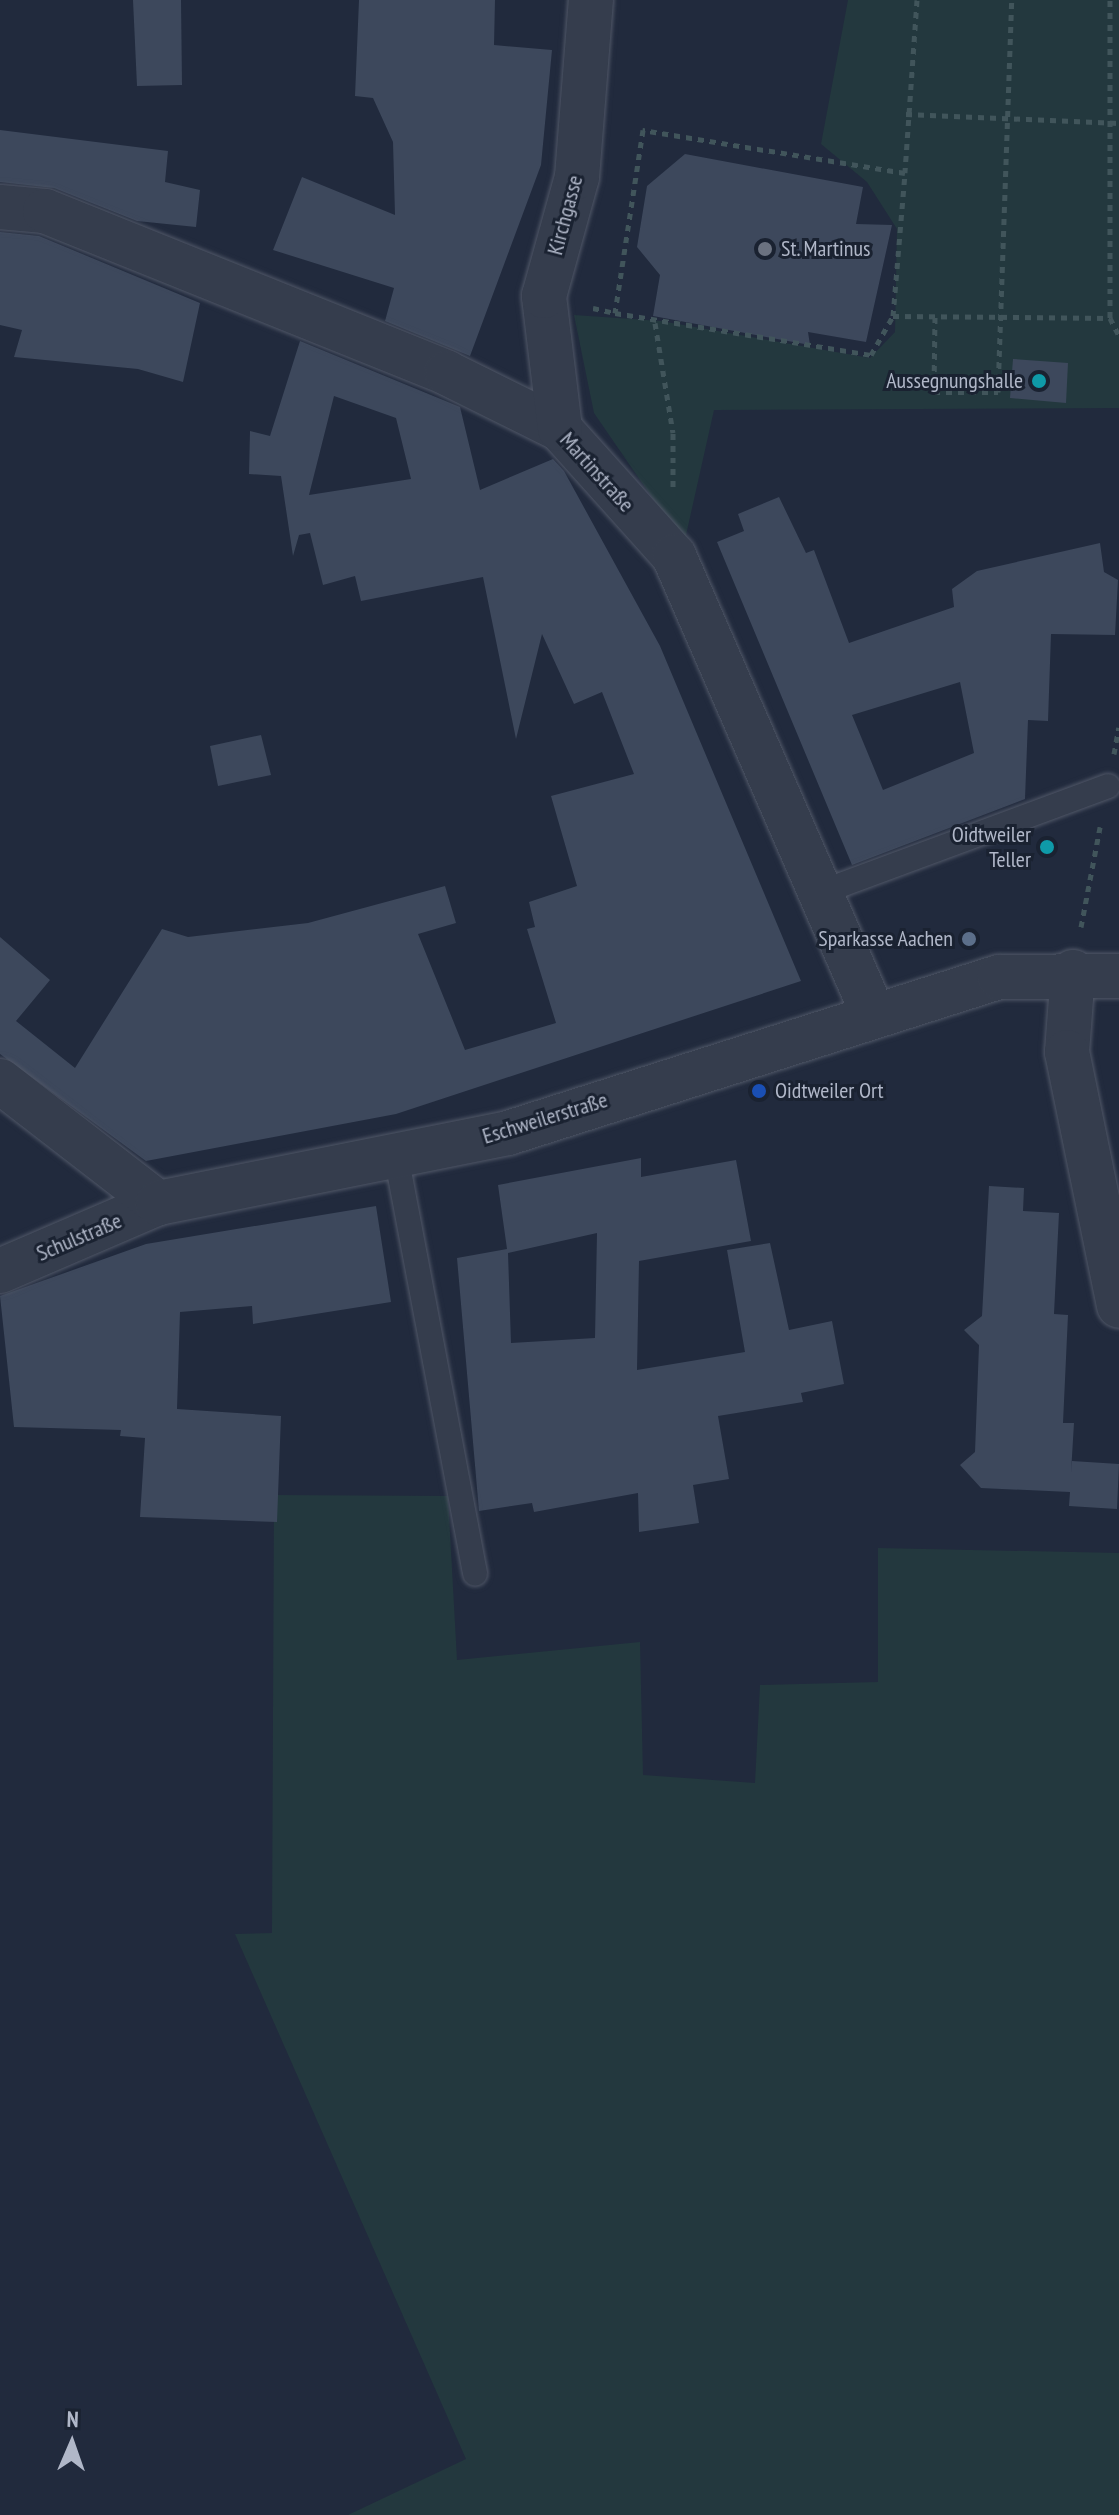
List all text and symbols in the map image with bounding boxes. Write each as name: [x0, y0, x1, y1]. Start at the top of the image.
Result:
street label: Kirchgasse: [542, 172, 588, 258]
place label: St. Martinus: [781, 236, 872, 262]
marker: St. Martinus: [756, 240, 774, 258]
place label: Aussegnungshalle: [886, 368, 1023, 394]
marker: Aussegnungshalle: [1030, 372, 1048, 390]
street label: Martinstraße: [554, 427, 640, 517]
place label: Oidtweiler Teller: [952, 821, 1031, 872]
marker: Oidtweiler Teller: [1038, 838, 1056, 856]
place label: Sparkasse Aachen: [818, 926, 953, 952]
marker: Sparkasse Aachen: [960, 930, 978, 948]
place label: Oidtweiler Ort: [775, 1078, 884, 1104]
marker: Oidtweiler Ort: [750, 1082, 768, 1100]
street label: Eschweilerstraße: [479, 1086, 611, 1150]
street label: Schulstraße: [33, 1207, 125, 1267]
north arrow: [32, 2403, 112, 2483]
text: N: [66, 2405, 79, 2433]

